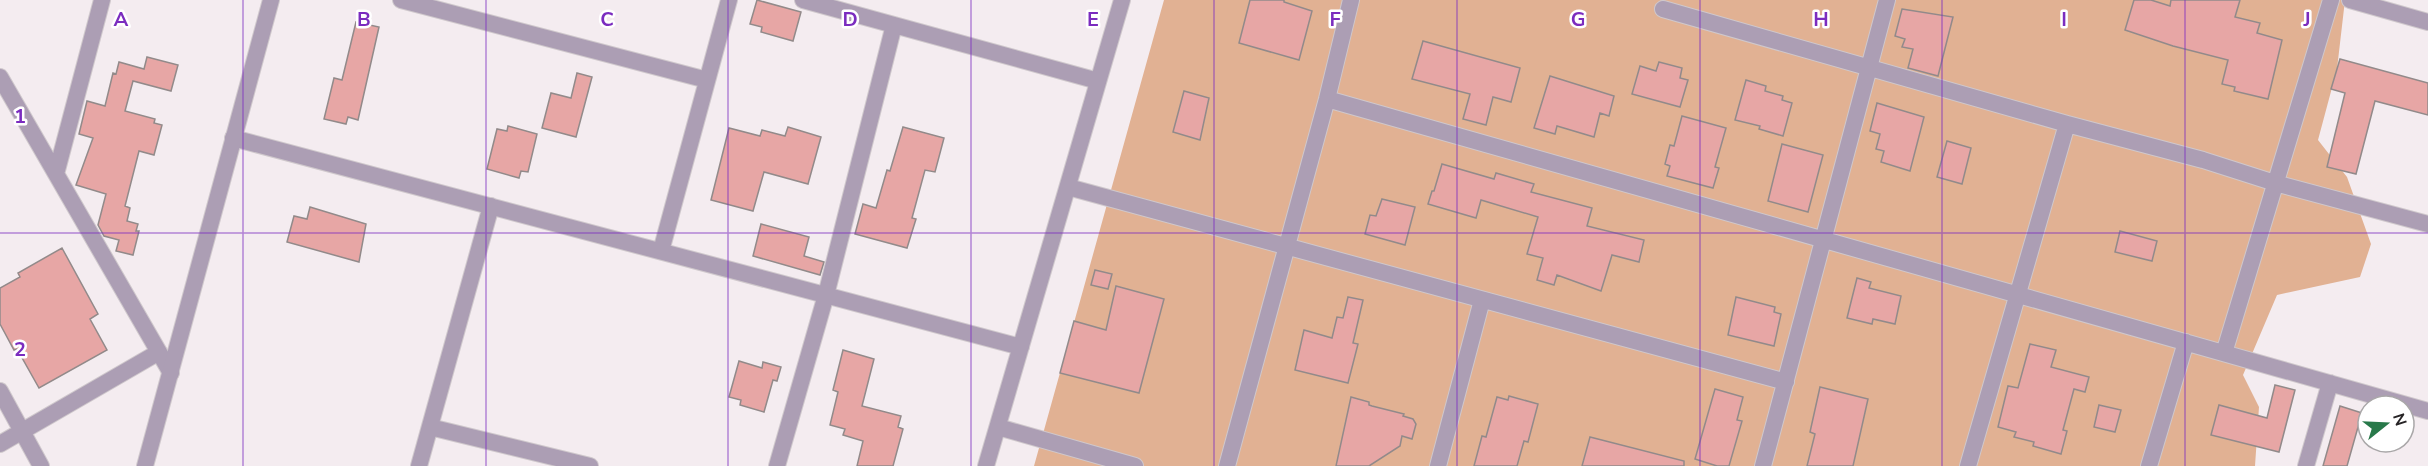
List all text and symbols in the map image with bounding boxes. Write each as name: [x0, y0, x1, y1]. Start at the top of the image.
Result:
text: A: [114, 6, 129, 33]
text: B: [357, 6, 371, 33]
text: C: [600, 6, 614, 33]
text: D: [842, 6, 858, 33]
text: E: [1087, 6, 1099, 33]
text: F: [1329, 6, 1341, 33]
text: G: [1571, 6, 1585, 33]
text: H: [1813, 6, 1829, 33]
text: I: [2061, 6, 2067, 33]
text: J: [2302, 6, 2311, 33]
text: 1: [14, 103, 26, 130]
text: 2: [14, 336, 26, 363]
north arrow: [2356, 394, 2416, 454]
text: N: [2387, 411, 2412, 429]

